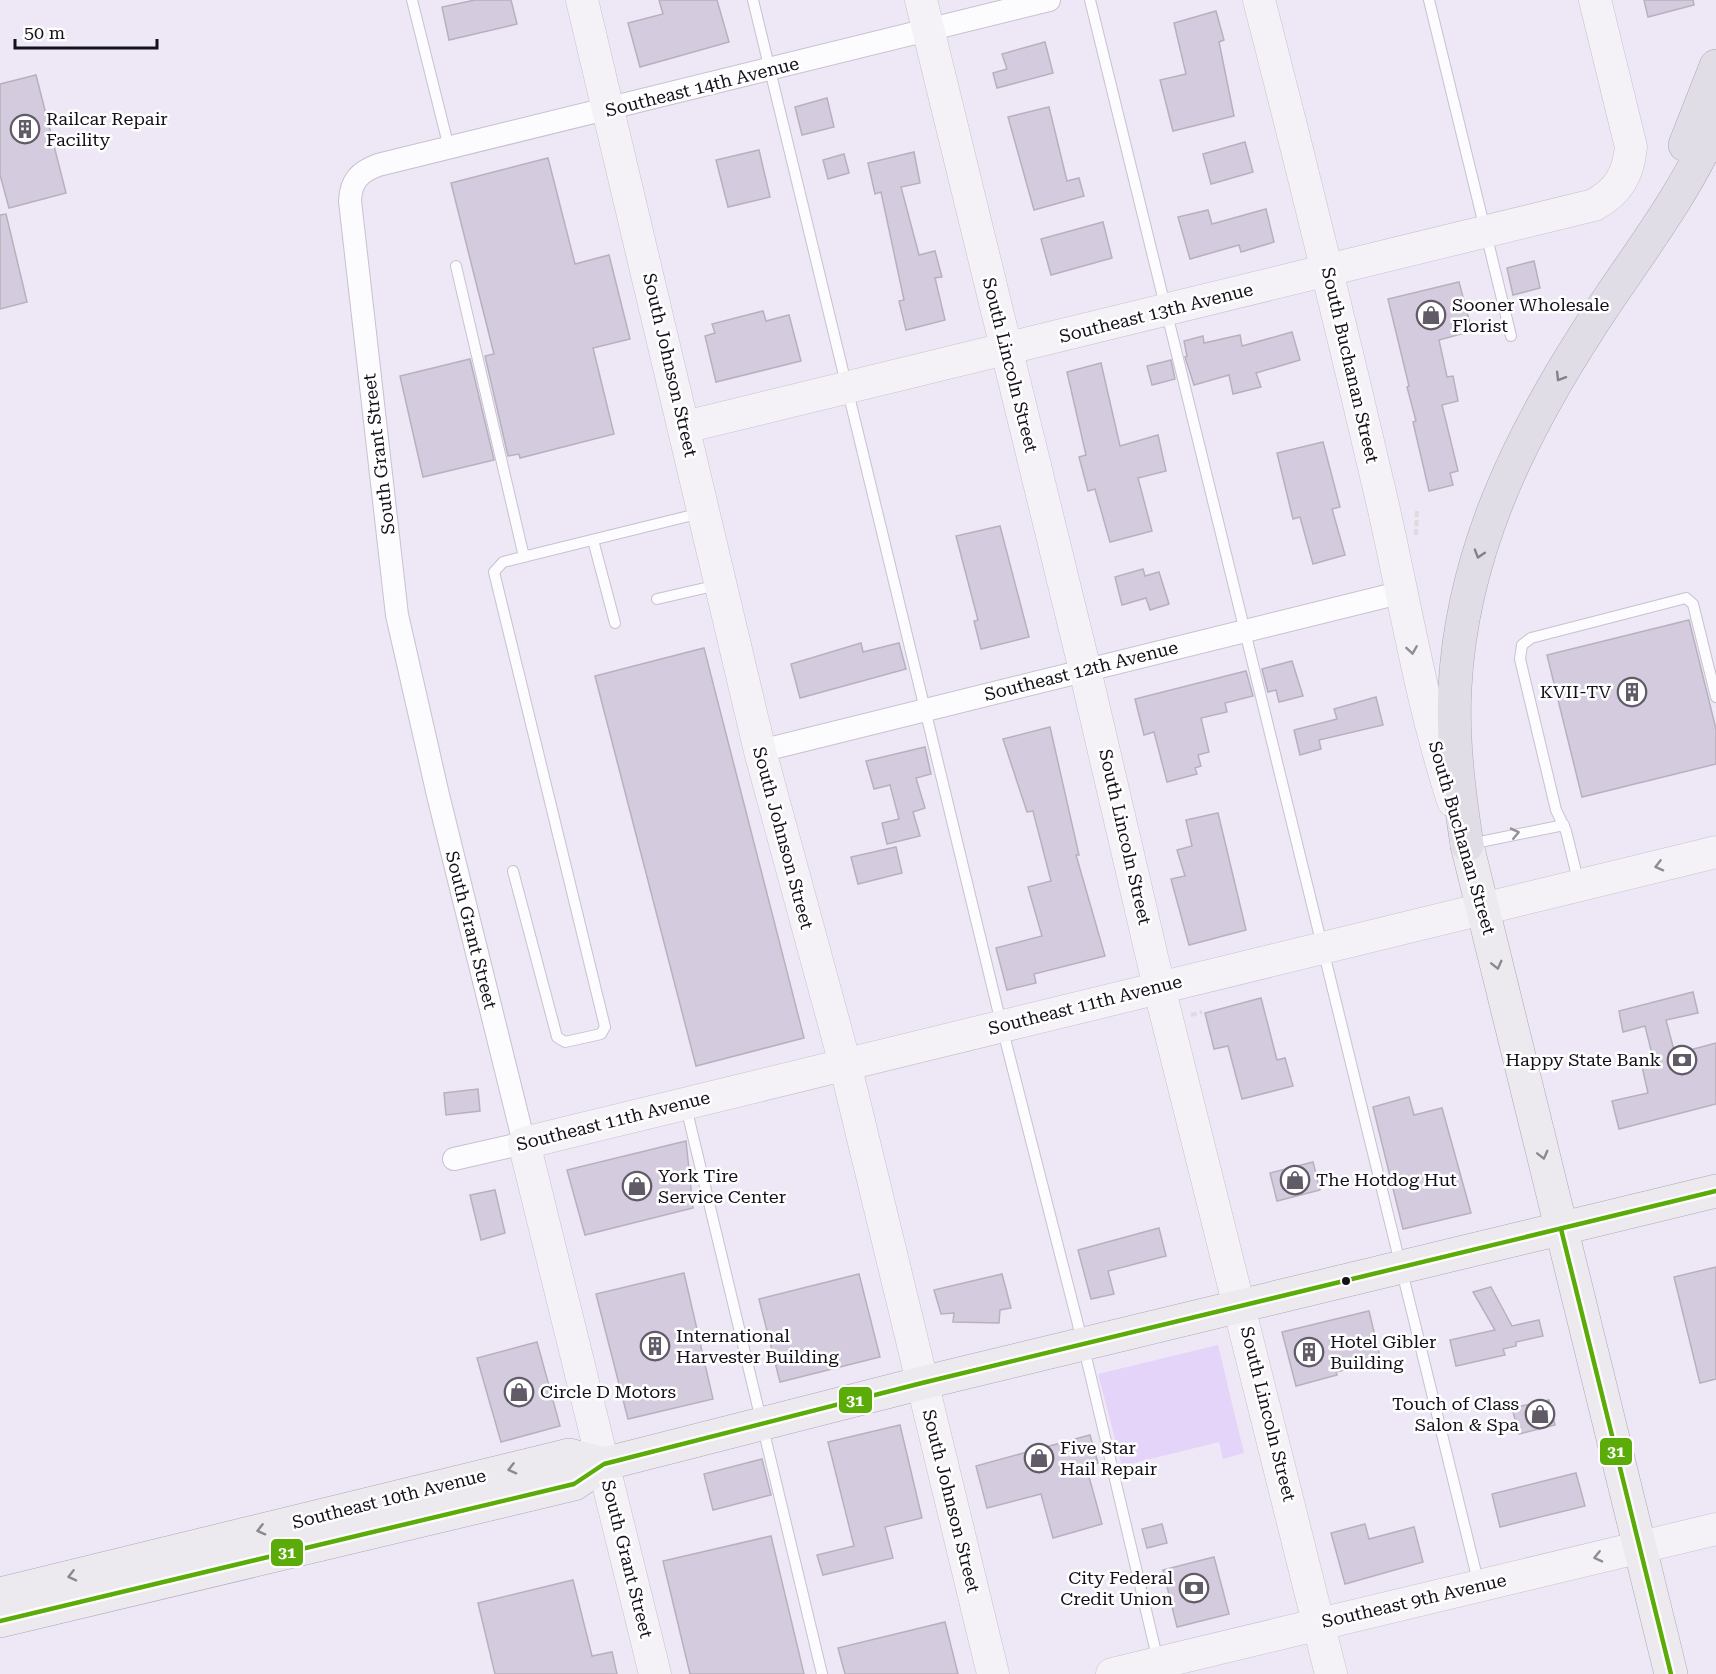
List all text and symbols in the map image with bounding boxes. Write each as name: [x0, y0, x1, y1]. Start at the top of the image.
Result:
scale bar: [15, 12, 158, 50]
text: 50 m: [24, 22, 65, 43]
street label: Southeast 14th Avenue: [603, 52, 801, 121]
place label: Railcar Repair Facility: [46, 108, 168, 150]
building icon: Railcar Repair Facility: [9, 113, 41, 145]
street label: South Buchanan Street: [1318, 265, 1383, 465]
street label: South Johnson Street: [639, 271, 702, 459]
street label: South Lincoln Street: [979, 275, 1042, 455]
street label: Southeast 13th Avenue: [1057, 278, 1255, 347]
place label: Sooner Wholesale Florist: [1452, 294, 1609, 336]
shop icon: Sooner Wholesale Florist: [1415, 299, 1447, 331]
one-way arrow: [1555, 371, 1567, 381]
street label: South Grant Street: [358, 372, 399, 536]
one-way arrow: [1474, 548, 1486, 559]
street label: Southeast 12th Avenue: [982, 636, 1180, 705]
one-way arrow: [1405, 644, 1418, 654]
building icon: KVII-TV: [1616, 676, 1648, 708]
place label: KVII-TV: [1540, 681, 1611, 702]
street label: South Buchanan Street: [1425, 739, 1500, 937]
street label: South Johnson Street: [749, 744, 818, 932]
street label: South Lincoln Street: [1095, 747, 1156, 927]
one-way arrow: [1510, 828, 1520, 841]
street label: South Grant Street: [442, 849, 501, 1011]
one-way arrow: [1654, 858, 1664, 871]
one-way arrow: [1490, 960, 1503, 970]
street label: Southeast 11th Avenue: [986, 970, 1184, 1039]
bank icon: Happy State Bank: [1666, 1044, 1698, 1076]
place label: Happy State Bank: [1505, 1049, 1661, 1070]
street label: Southeast 11th Avenue: [514, 1086, 712, 1155]
one-way arrow: [1536, 1150, 1549, 1160]
shop icon: The Hotdog Hut: [1279, 1164, 1311, 1196]
place label: York Tire Service Center: [658, 1165, 786, 1207]
place label: The Hotdog Hut: [1316, 1169, 1457, 1190]
shop icon: York Tire Service Center: [621, 1170, 653, 1202]
unlabelled marker: [1340, 1275, 1352, 1287]
street label: South Lincoln Street: [1237, 1324, 1300, 1504]
place label: International Harvester Building: [676, 1325, 839, 1367]
building icon: International Harvester Building: [639, 1330, 671, 1362]
place label: Hotel Gibler Building: [1330, 1331, 1436, 1373]
building icon: Hotel Gibler Building: [1293, 1336, 1325, 1368]
shop icon: Circle D Motors: [503, 1376, 535, 1408]
place label: Circle D Motors: [540, 1381, 676, 1402]
line badge: 31: [838, 1386, 873, 1414]
text: 31: [846, 1391, 864, 1410]
place label: Touch of Class Salon & Spa: [1392, 1393, 1519, 1435]
shop icon: Touch of Class Salon & Spa: [1524, 1398, 1556, 1430]
street label: South Johnson Street: [919, 1407, 985, 1595]
place label: Five Star Hail Repair: [1060, 1437, 1157, 1479]
line badge: 31: [1599, 1437, 1633, 1466]
shop icon: Five Star Hail Repair: [1023, 1442, 1055, 1474]
text: 31: [1607, 1442, 1625, 1461]
one-way arrow: [507, 1461, 517, 1474]
street label: Southeast 10th Avenue: [290, 1464, 488, 1533]
street label: South Grant Street: [598, 1478, 657, 1640]
one-way arrow: [256, 1522, 266, 1535]
line badge: 31: [270, 1538, 304, 1567]
text: 31: [278, 1543, 296, 1562]
one-way arrow: [1593, 1550, 1603, 1563]
place label: City Federal Credit Union: [1060, 1567, 1173, 1609]
one-way arrow: [67, 1569, 77, 1582]
street label: Southeast 9th Avenue: [1319, 1569, 1508, 1632]
bank icon: City Federal Credit Union: [1178, 1572, 1210, 1604]

